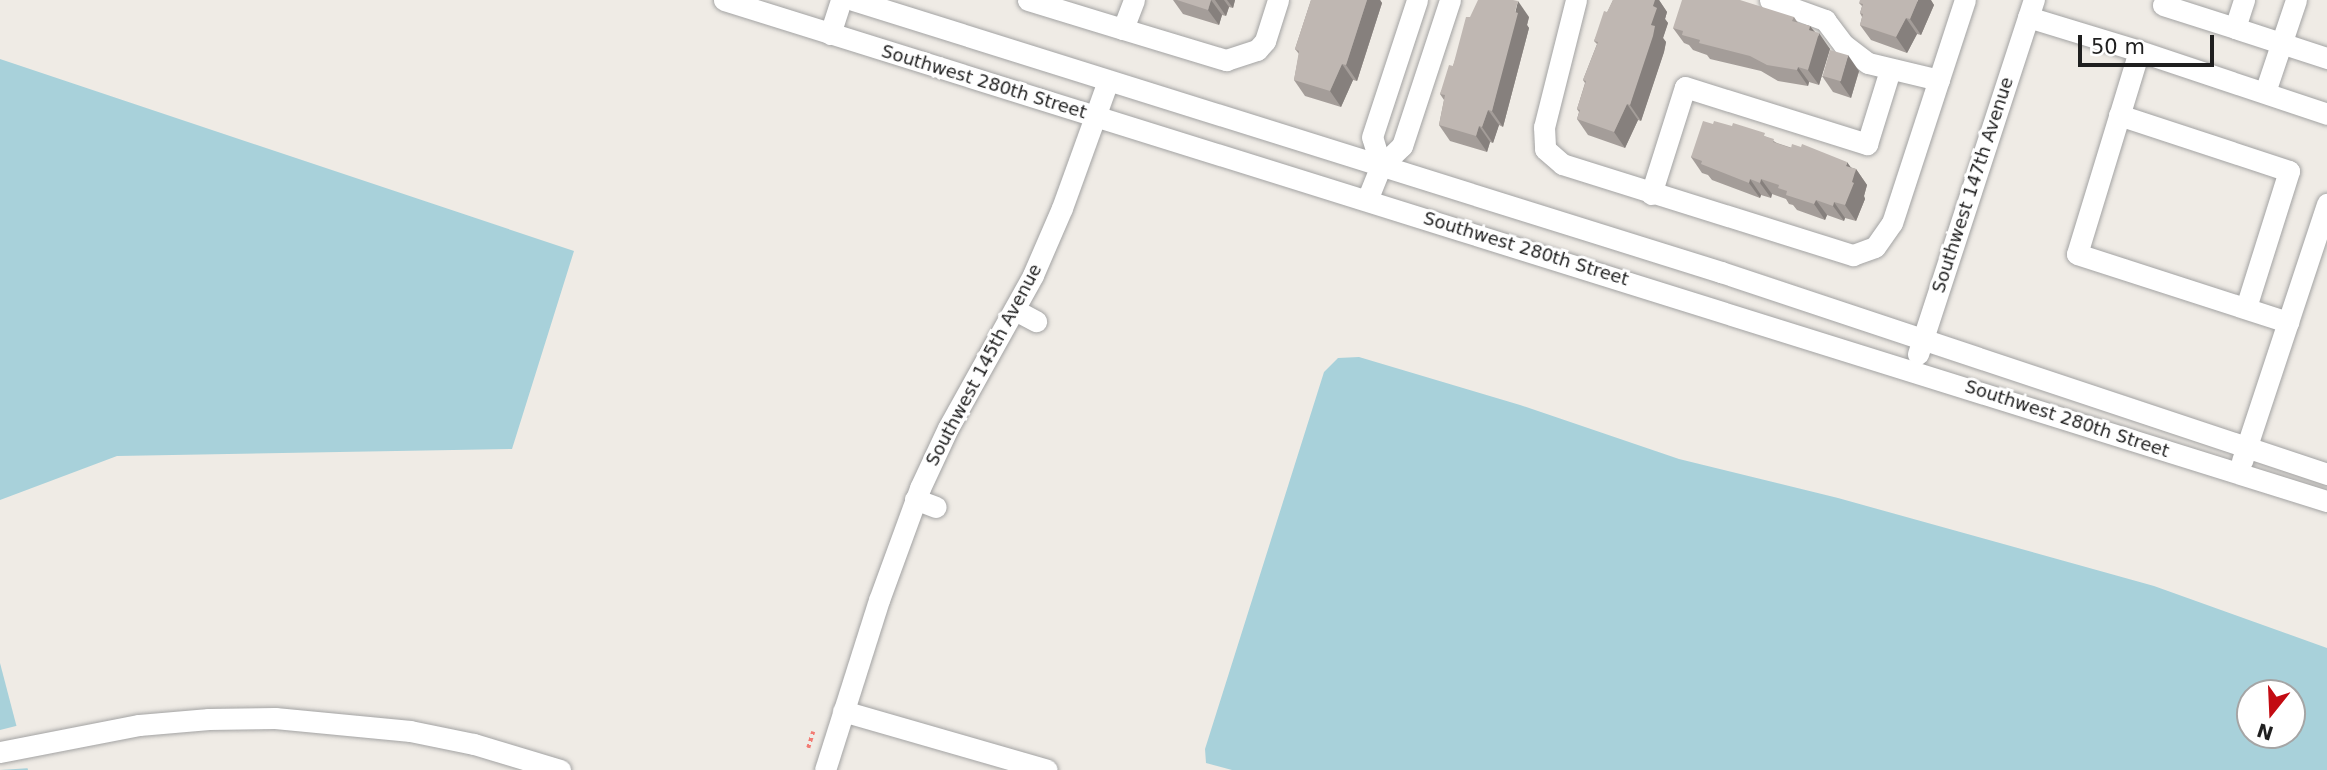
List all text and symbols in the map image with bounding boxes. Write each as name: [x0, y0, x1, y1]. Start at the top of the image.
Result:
scale bar: [2082, 21, 2218, 65]
text: 50 m: [2091, 35, 2145, 59]
street label: Southwest 280th Street: [879, 40, 1089, 124]
street label: Southwest 147th Avenue: [1928, 74, 2018, 296]
street label: Southwest 280th Street: [1421, 207, 1631, 291]
street label: Southwest 145th Avenue: [921, 260, 1047, 470]
street label: Southwest 280th Street: [1962, 376, 2172, 462]
north arrow: [2236, 679, 2306, 749]
text: N: [2254, 719, 2276, 745]

